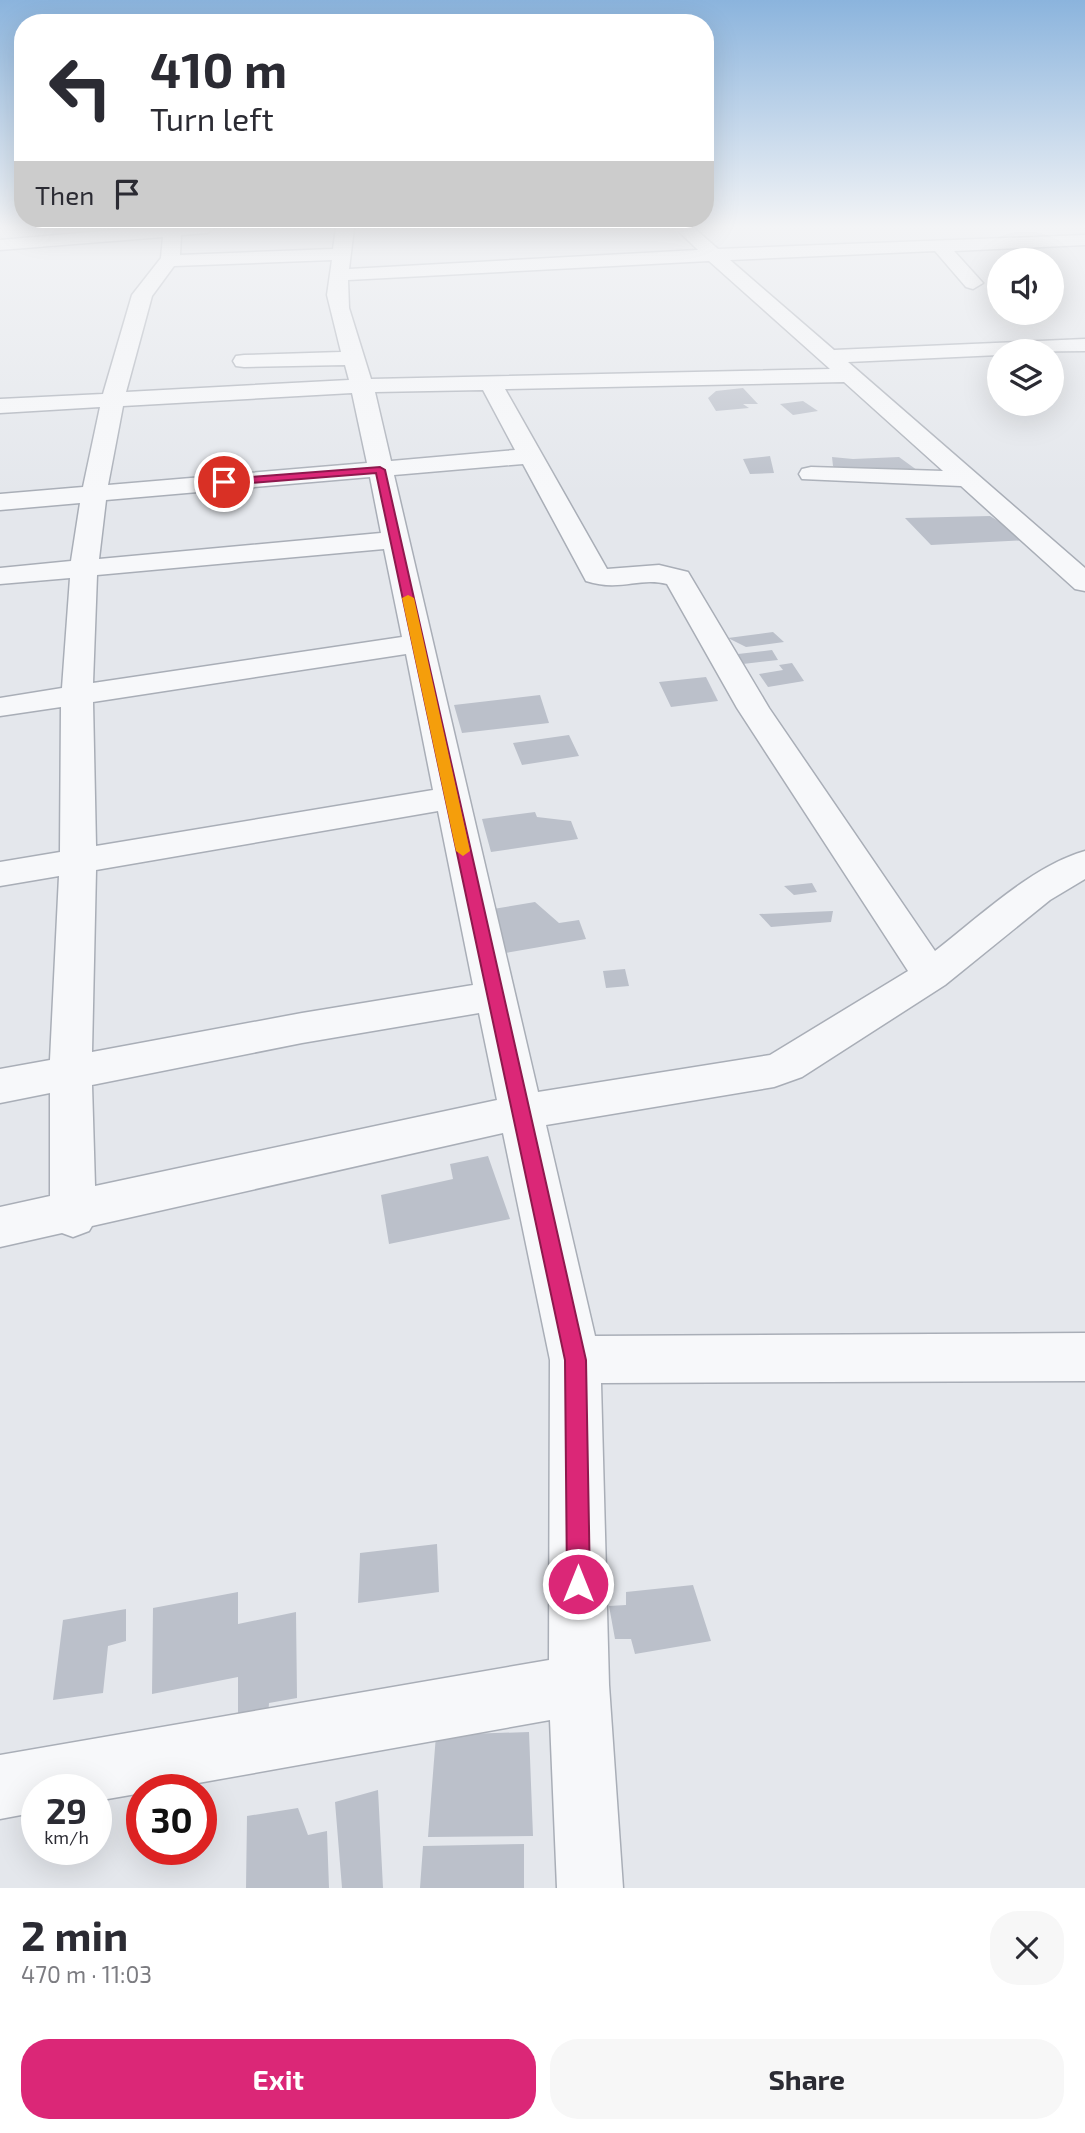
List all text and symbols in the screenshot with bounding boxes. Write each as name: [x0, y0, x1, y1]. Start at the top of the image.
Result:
text: 410 m: [150, 39, 287, 98]
icon: left: [35, 42, 126, 133]
text: Turn left: [150, 99, 274, 137]
icon: arrive: [108, 175, 146, 213]
text: Then: [35, 179, 94, 210]
map controls: [987, 248, 1064, 416]
button: sound: [987, 248, 1064, 325]
button: layers: [987, 339, 1064, 416]
pin: [194, 452, 254, 512]
icon: arrive: [205, 463, 243, 501]
position arrow: [541, 1547, 615, 1621]
speed limit sign: 30: [126, 1774, 217, 1865]
text: 29: [46, 1789, 87, 1831]
text: km/h: [44, 1826, 89, 1848]
text: 2 min: [21, 1909, 128, 1959]
button: close: [990, 1911, 1064, 1985]
text: 470 m · 11:03: [21, 1960, 152, 1988]
button: Exit: [21, 2039, 536, 2119]
button: Share: [550, 2039, 1064, 2119]

